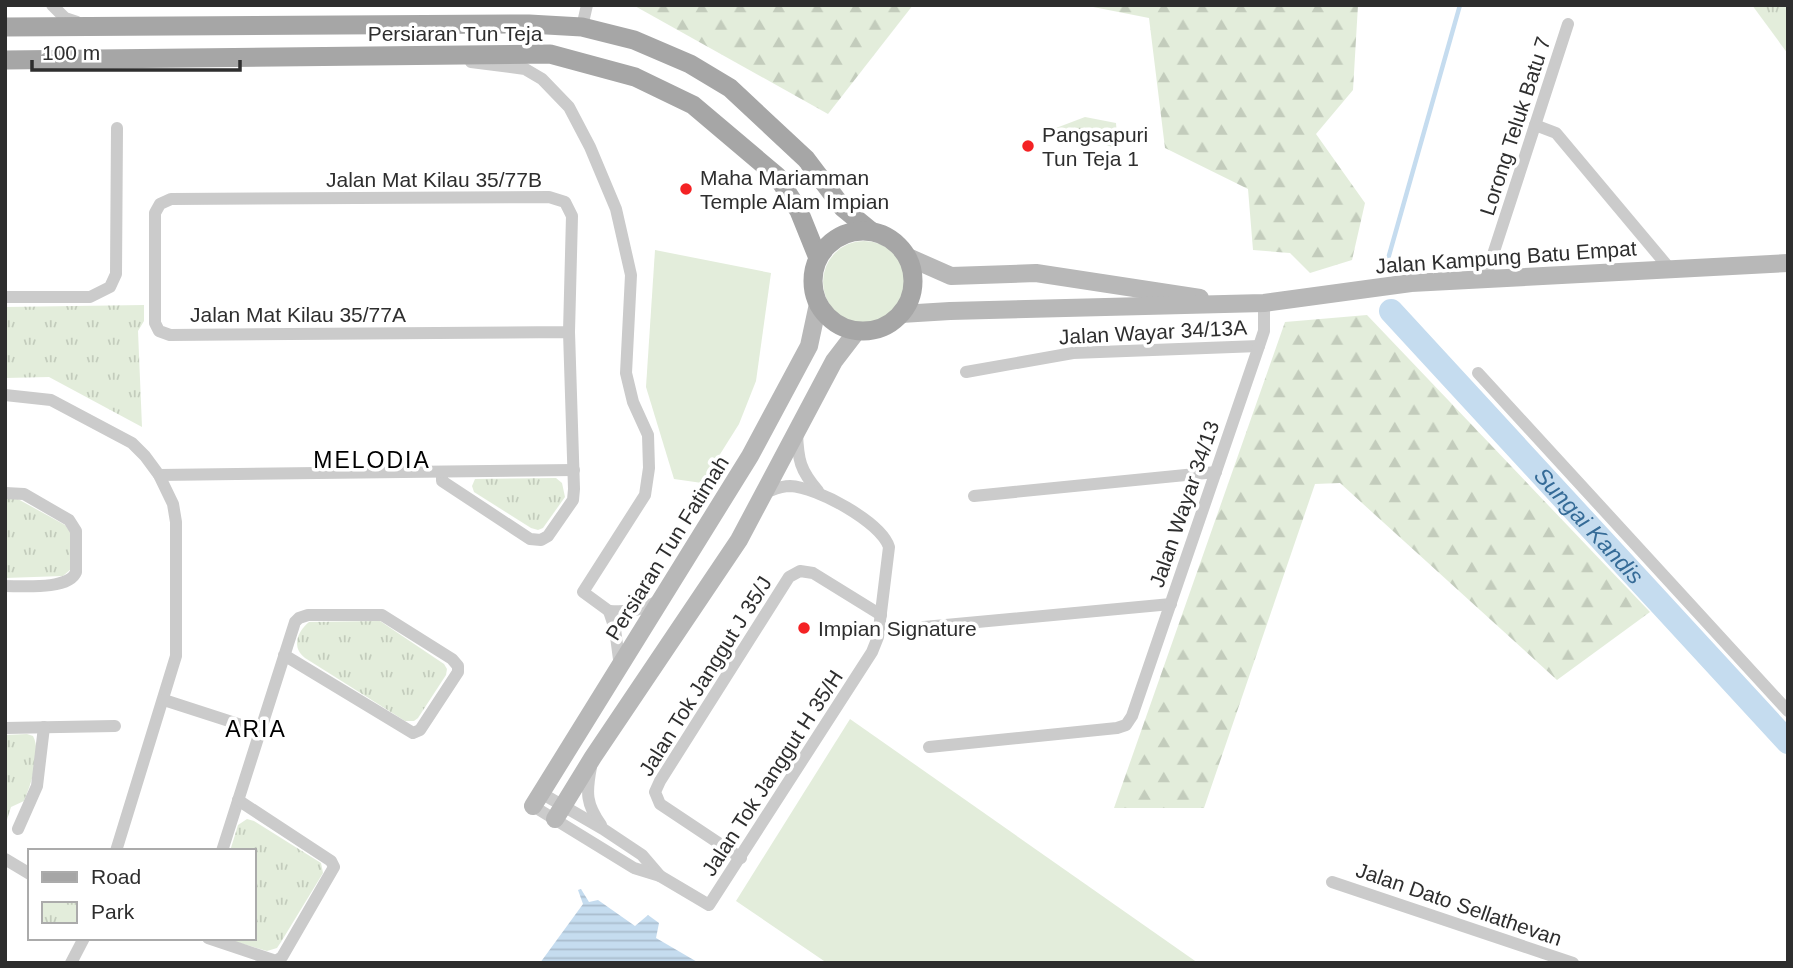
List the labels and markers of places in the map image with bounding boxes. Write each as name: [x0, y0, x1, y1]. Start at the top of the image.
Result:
place label: Pangsapuri Tun Teja 1: [1042, 123, 1148, 170]
marker: Pangsapuri Tun Teja 1: [1020, 138, 1036, 154]
place label: Maha Mariamman Temple Alam Impian: [700, 166, 889, 213]
marker: Maha Mariamman Temple Alam Impian: [678, 181, 694, 197]
place label: Impian Signature: [818, 617, 977, 640]
marker: Impian Signature: [796, 620, 812, 636]

